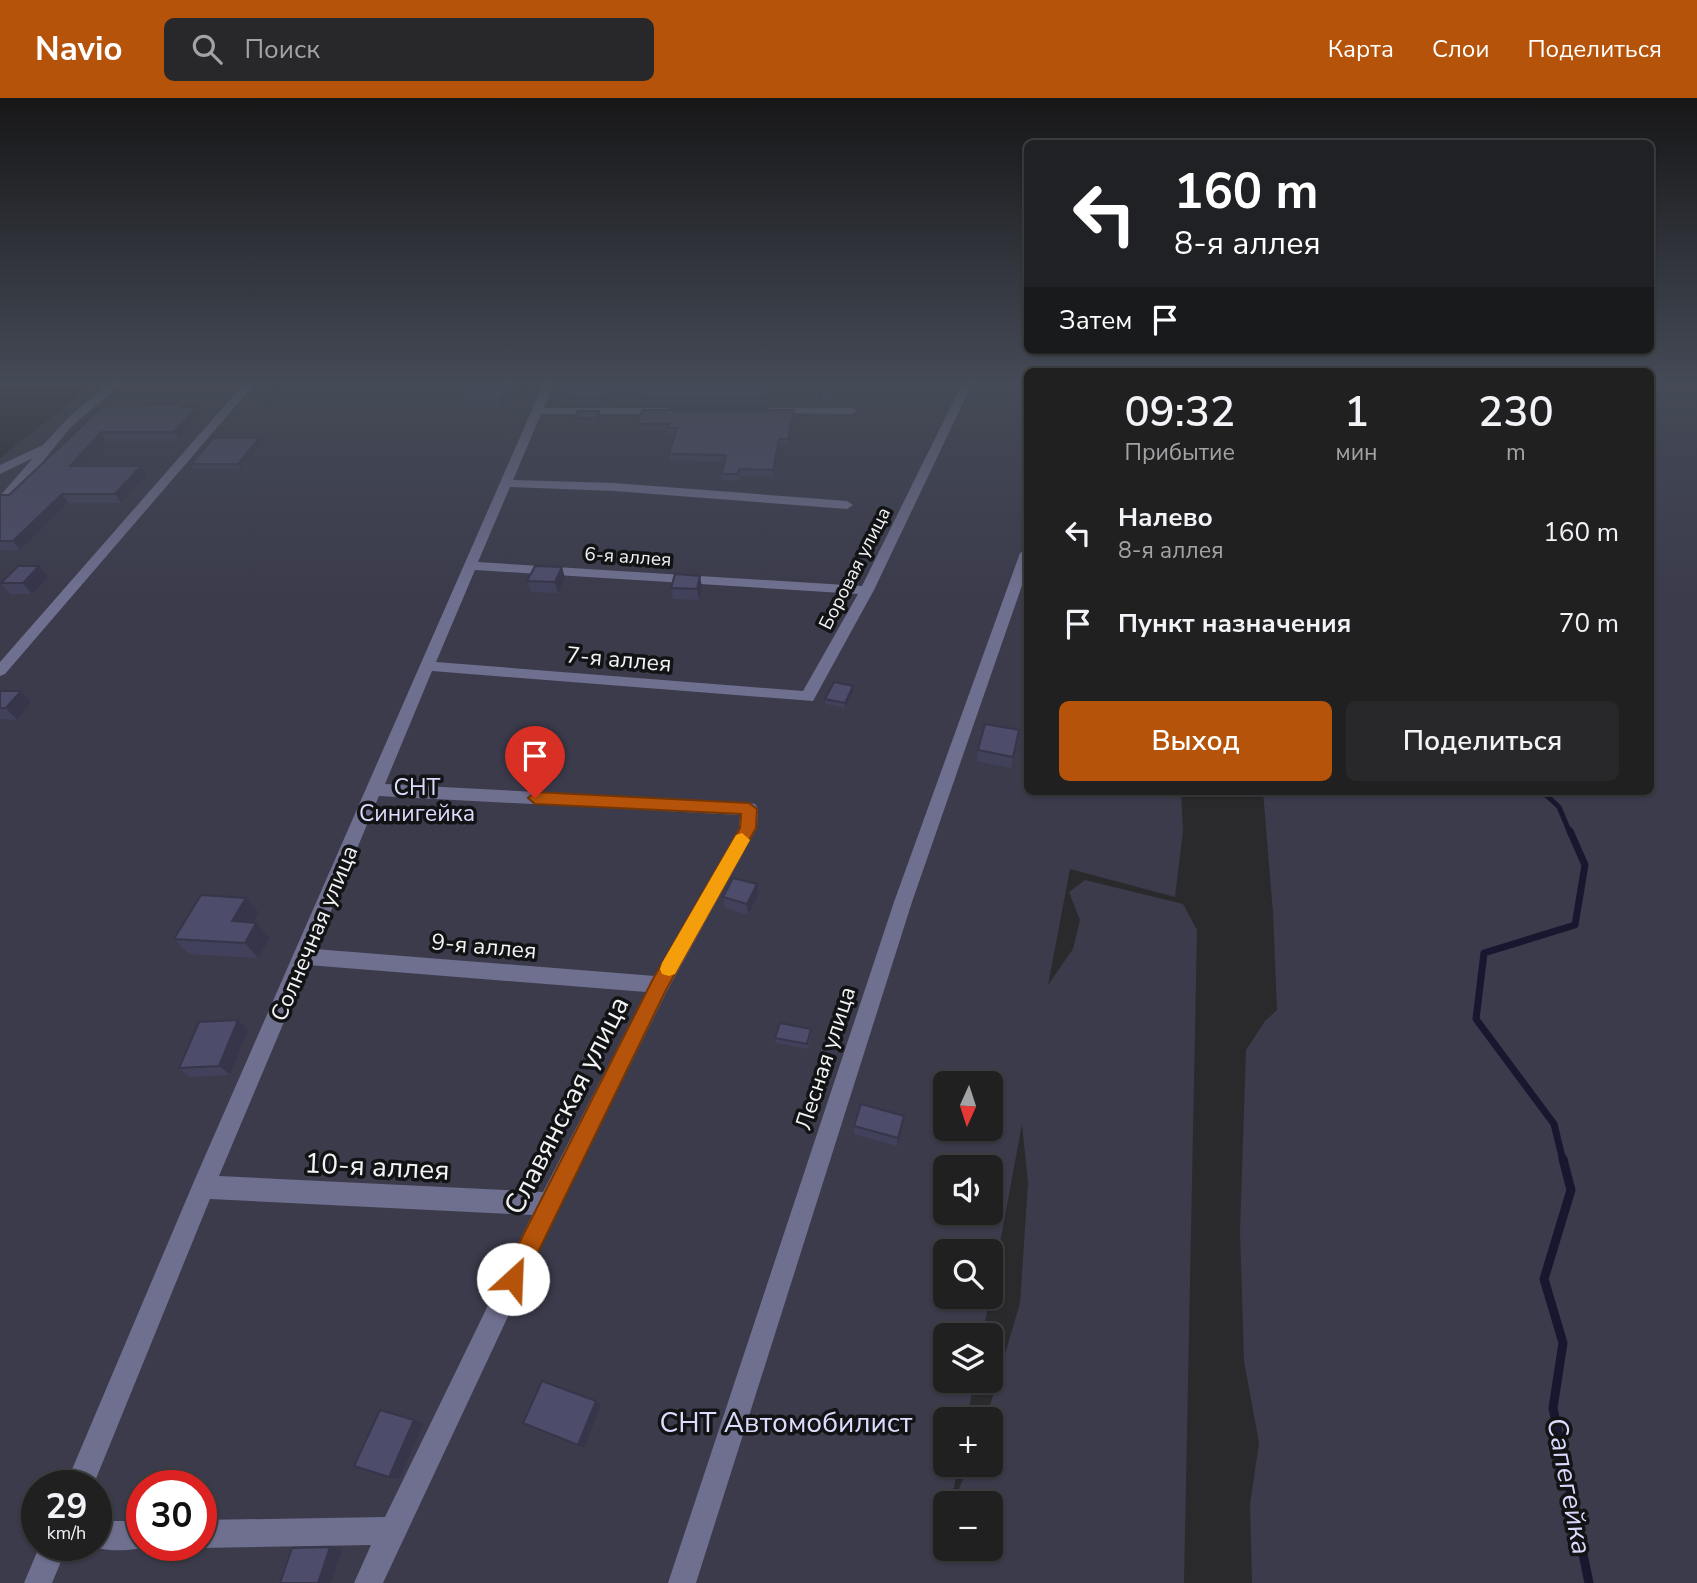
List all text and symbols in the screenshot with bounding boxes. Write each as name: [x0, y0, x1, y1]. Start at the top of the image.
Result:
search box: [164, 18, 654, 81]
text: Navio: [35, 27, 122, 72]
icon: search: [188, 30, 226, 68]
text: Поиск: [244, 32, 320, 67]
text: Карта: [1328, 33, 1394, 65]
text: Слои: [1432, 33, 1489, 65]
text: Поделиться: [1527, 33, 1662, 65]
text: 160 m: [1174, 158, 1318, 225]
icon: left: [1059, 168, 1150, 259]
text: 8-я аллея: [1174, 222, 1321, 265]
icon: arrive: [1146, 301, 1184, 339]
text: Затем: [1059, 303, 1132, 338]
text: 09:32: [1124, 384, 1235, 441]
text: 1: [1344, 384, 1369, 441]
text: 230: [1478, 384, 1554, 441]
text: Прибытие: [1125, 437, 1235, 468]
text: мин: [1336, 437, 1378, 468]
text: m: [1506, 437, 1526, 468]
text: Налево: [1118, 500, 1213, 535]
street label: Боровая улица: [813, 503, 897, 634]
icon: left: [1059, 514, 1097, 552]
text: 160 m: [1543, 515, 1619, 550]
text: 8-я аллея: [1118, 535, 1224, 566]
street label: 6-я аллея: [584, 541, 672, 573]
icon: arrive: [1059, 605, 1097, 643]
text: Пункт назначения: [1118, 606, 1351, 641]
text: 70 m: [1559, 606, 1619, 641]
street label: 7-я аллея: [565, 639, 673, 680]
button: Выход: [1059, 701, 1332, 781]
button: Поделиться: [1346, 701, 1619, 781]
pin: [505, 726, 565, 798]
icon: arrive: [516, 737, 554, 775]
park label: СНТ Синигейка: [359, 772, 475, 829]
street label: Солнечная улица: [263, 840, 366, 1026]
street label: 9-я аллея: [430, 926, 538, 967]
street label: Лесная улица: [788, 983, 863, 1134]
street label: Славянская улица: [495, 990, 638, 1221]
north arrow: [933, 1071, 1003, 1141]
map controls: [933, 1071, 1003, 1561]
street label: 10-я аллея: [303, 1144, 450, 1190]
button: sound: [933, 1155, 1003, 1225]
button: search: [933, 1239, 1003, 1309]
position arrow: [476, 1242, 550, 1316]
button: layers: [933, 1323, 1003, 1393]
park label: СНТ Автомобилист: [659, 1404, 913, 1442]
button: +: [933, 1407, 1003, 1477]
water label: Сапегейка: [1537, 1414, 1601, 1558]
speed limit sign: 30: [126, 1470, 217, 1561]
text: 29: [45, 1483, 88, 1530]
button: −: [933, 1491, 1003, 1561]
text: km/h: [47, 1521, 86, 1545]

